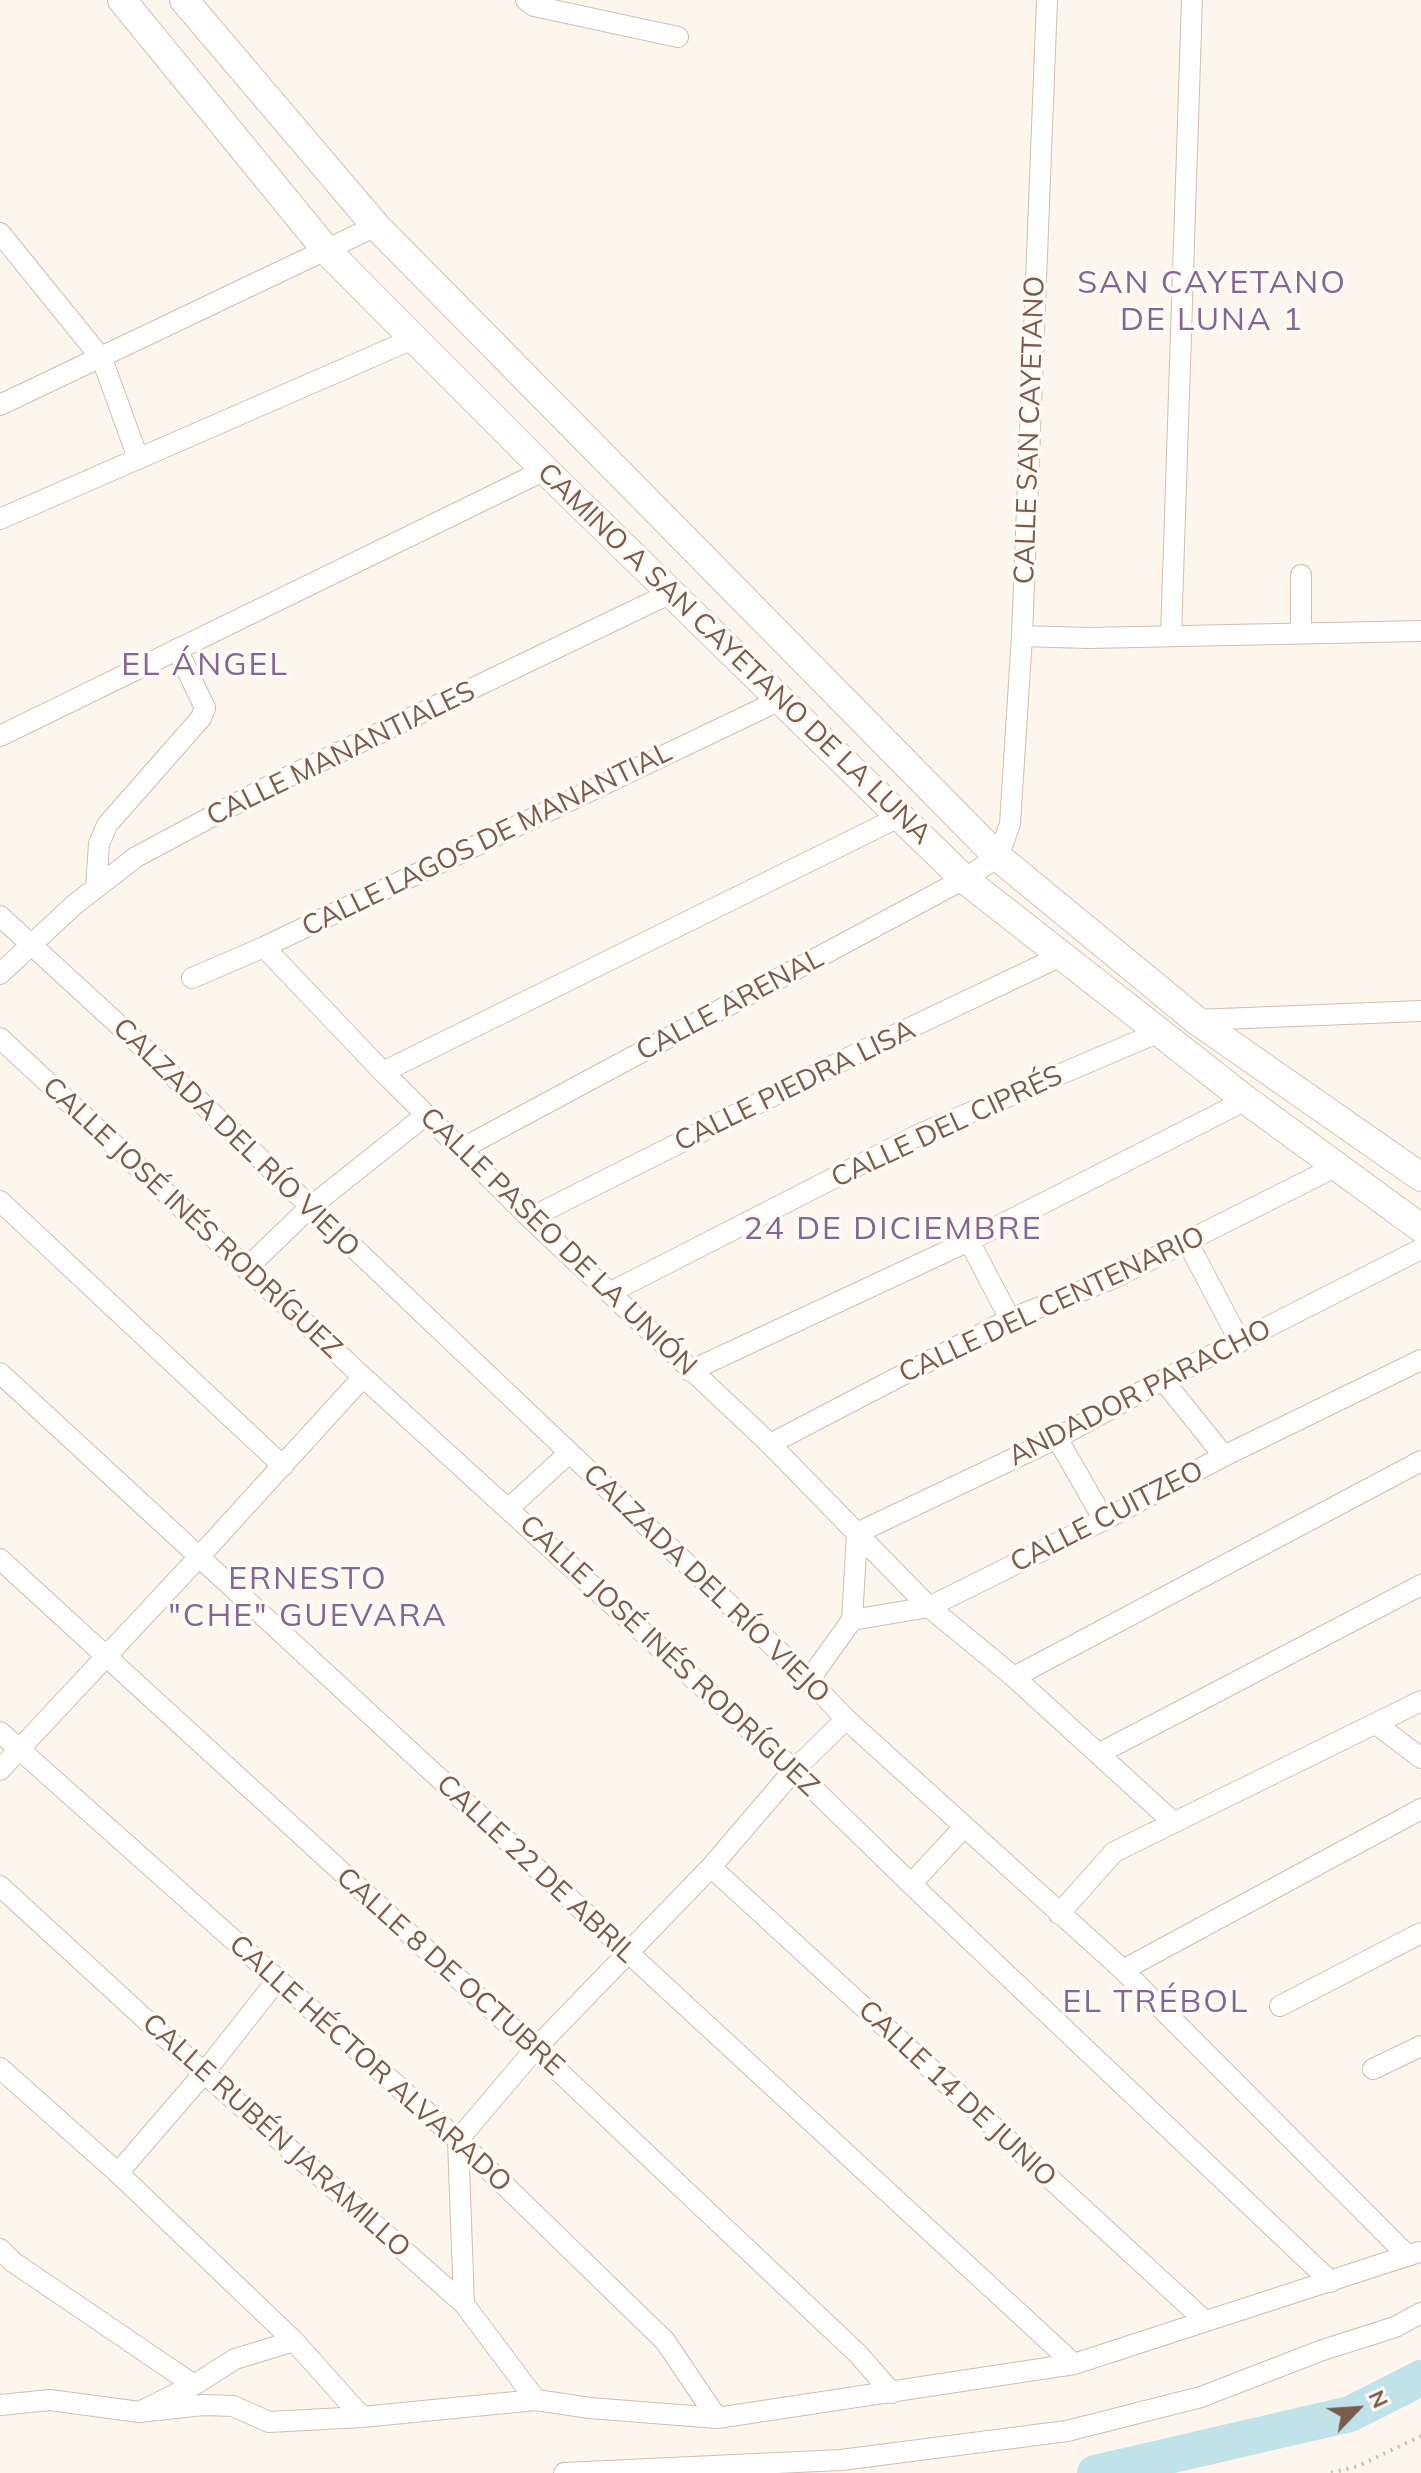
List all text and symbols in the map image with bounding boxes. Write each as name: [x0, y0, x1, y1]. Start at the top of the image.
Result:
district label: SAN CAYETANO DE LUNA 1: [1077, 264, 1347, 339]
street label: CALLE SAN CAYETANO: [1008, 275, 1052, 585]
street label: CAMINO A SAN CAYETANO DE LA LUNA: [530, 456, 938, 852]
district label: EL ÁNGEL: [121, 646, 289, 684]
street label: CALLE MANANTIALES: [201, 674, 481, 834]
street label: CALLE LAGOS DE MANANTIAL: [297, 736, 677, 944]
street label: CALLE ARENAL: [631, 942, 829, 1068]
street label: CALZADA DEL RÍO VIEJO: [106, 1011, 366, 1265]
street label: CALLE PIEDRA LISA: [669, 1013, 921, 1159]
street label: CALLE DEL CIPRÉS: [826, 1059, 1068, 1195]
street label: CALLE JOSÉ INÉS RODRÍGUEZ: [35, 1070, 349, 1366]
street label: CALLE PASEO DE LA UNIÓN: [413, 1101, 703, 1383]
district label: 24 DE DICIEMBRE: [743, 1210, 1043, 1248]
street label: CALLE DEL CENTENARIO: [894, 1219, 1210, 1391]
street label: ANDADOR PARACHO: [1003, 1312, 1277, 1474]
street label: CALLE CUITZEO: [1005, 1454, 1209, 1580]
street label: CALZADA DEL RÍO VIEJO: [576, 1457, 836, 1711]
street label: CALLE JOSÉ INÉS RODRÍGUEZ: [512, 1508, 826, 1804]
district label: ERNESTO "CHE" GUEVARA: [168, 1560, 448, 1635]
street label: CALLE 22 DE ABRIL: [429, 1768, 643, 1970]
street label: CALLE 8 DE OCTUBRE: [329, 1861, 571, 2083]
street label: CALLE HÉCTOR ALVARADO: [222, 1928, 518, 2200]
district label: EL TRÉBOL: [1063, 1983, 1249, 2021]
street label: CALLE 14 DE JUNIO: [851, 1994, 1063, 2194]
street label: CALLE RUBÉN JARAMILLO: [135, 2007, 417, 2265]
north arrow: [1317, 2369, 1397, 2449]
text: N: [1363, 2385, 1395, 2412]

